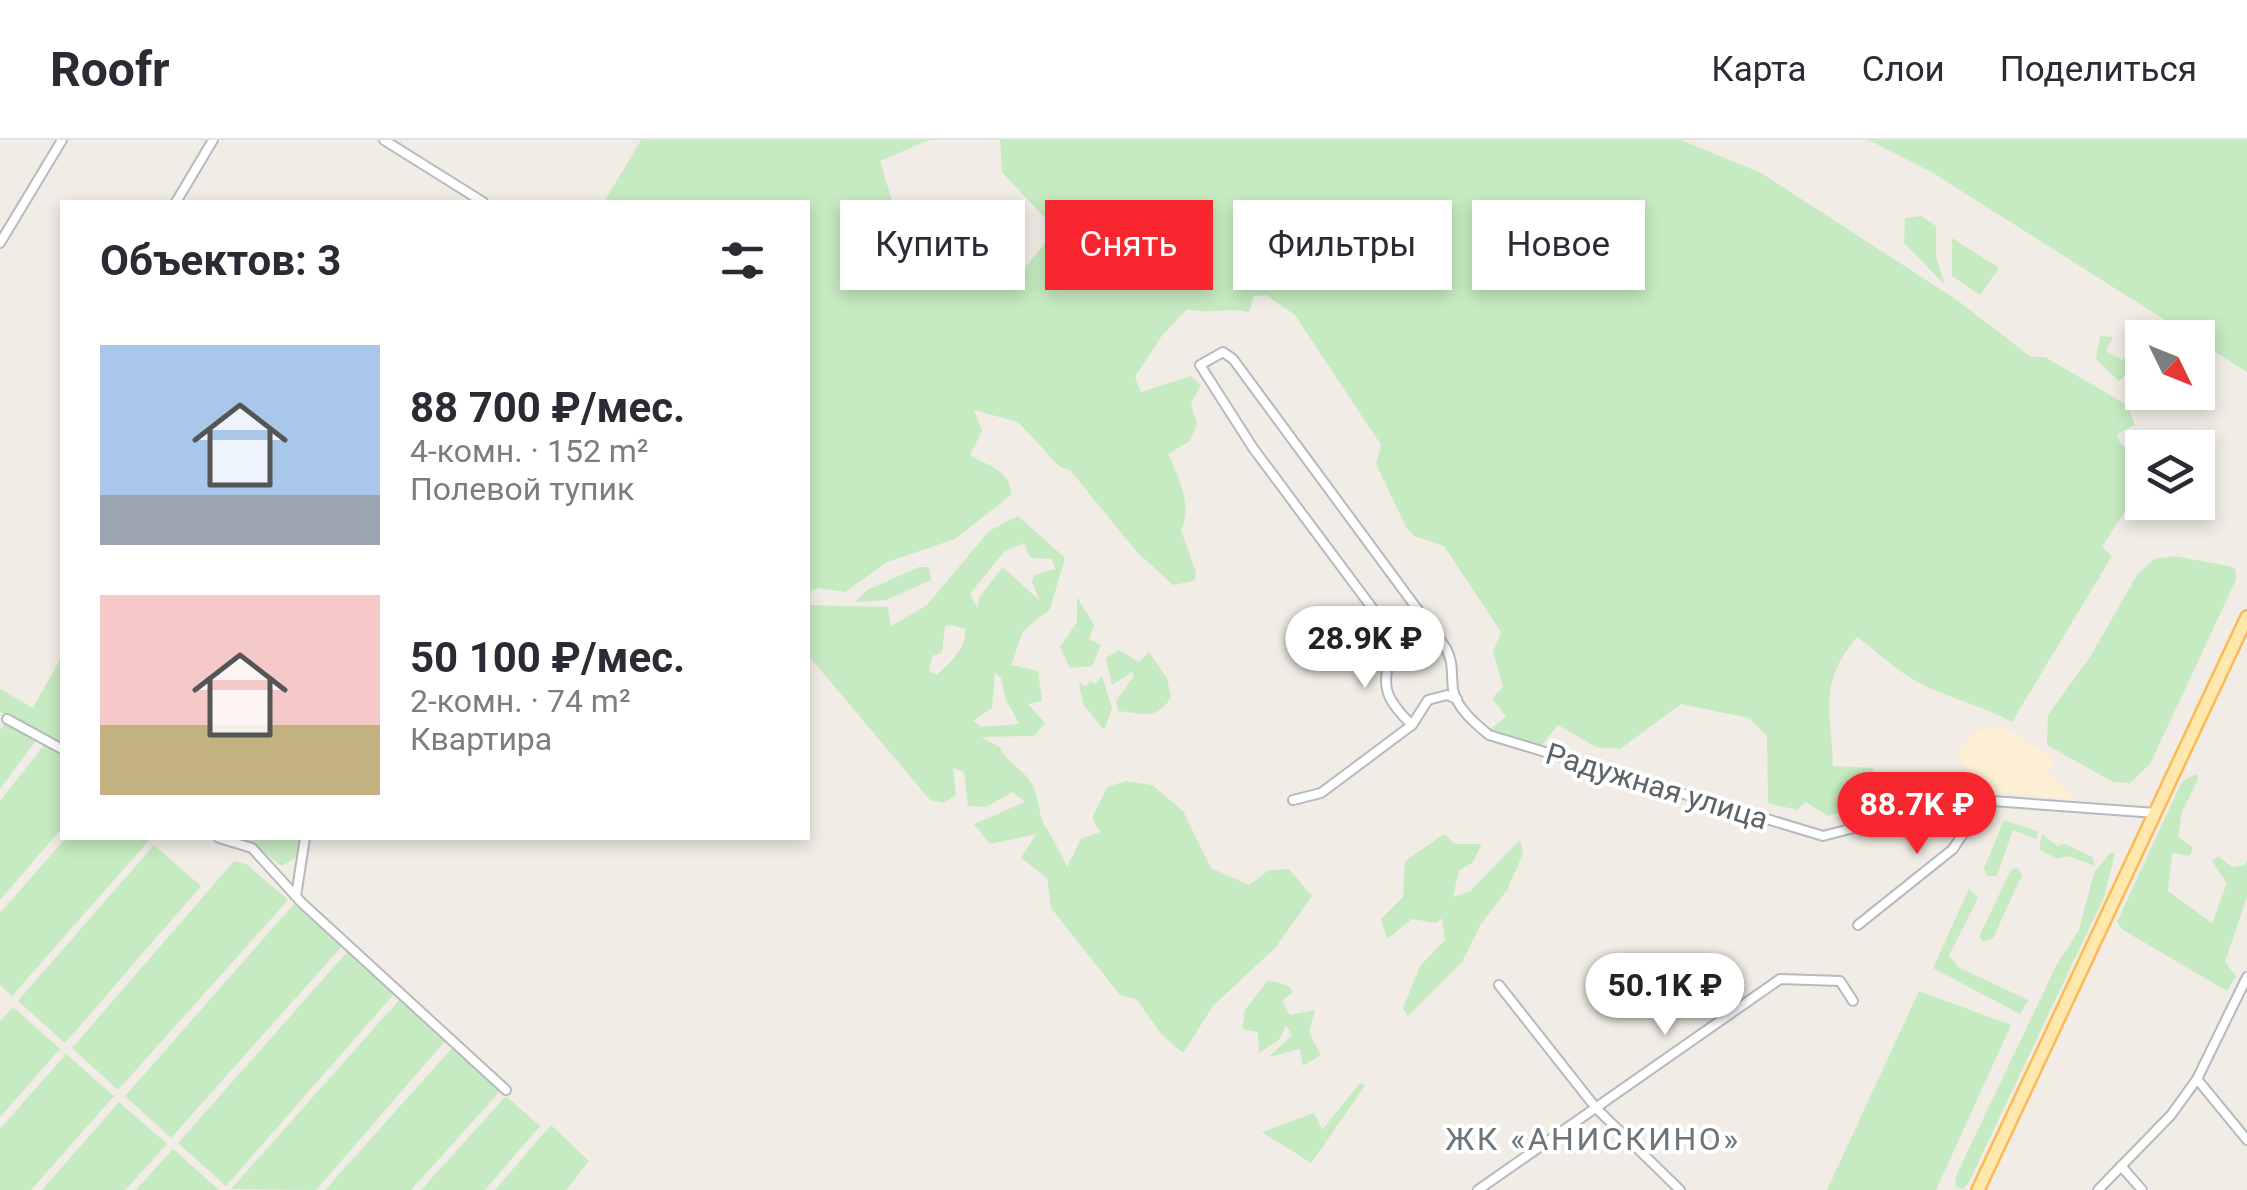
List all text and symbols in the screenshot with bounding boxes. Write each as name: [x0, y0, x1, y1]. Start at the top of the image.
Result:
text: Roofr: [50, 41, 170, 98]
text: Карта: [1711, 49, 1807, 90]
text: Слои: [1862, 49, 1945, 90]
text: Поделиться: [2000, 49, 2197, 90]
chip: Купить: [840, 200, 1025, 290]
chip: Снять: [1045, 200, 1213, 290]
chip: Фильтры: [1233, 200, 1452, 290]
chip: Новое: [1472, 200, 1645, 290]
icon: filters: [715, 233, 770, 288]
text: Объектов: 3: [100, 236, 341, 285]
north arrow: [2125, 320, 2215, 410]
map controls: [2125, 320, 2215, 520]
text: 88 700 ₽/мес.: [410, 383, 685, 432]
icon: home: [180, 385, 300, 505]
button: layers: [2125, 430, 2215, 520]
text: 4-комн. · 152 m²: [410, 432, 649, 470]
text: Полевой тупик: [410, 470, 634, 508]
pin: 28.9K ₽: [1273, 606, 1457, 691]
text: 28.9K ₽: [1307, 619, 1423, 657]
text: 50 100 ₽/мес.: [410, 633, 685, 682]
icon: home: [180, 635, 300, 755]
text: 2-комн. · 74 m²: [410, 682, 631, 720]
text: Квартира: [410, 720, 552, 758]
street label: Радужная улица: [1542, 736, 1772, 836]
pin: 88.7K ₽: [1825, 772, 2009, 857]
text: 88.7K ₽: [1859, 785, 1975, 823]
pin: 50.1K ₽: [1573, 953, 1757, 1038]
text: 50.1K ₽: [1607, 966, 1723, 1004]
district label: ЖК «АНИСКИНО»: [1445, 1120, 1741, 1158]

